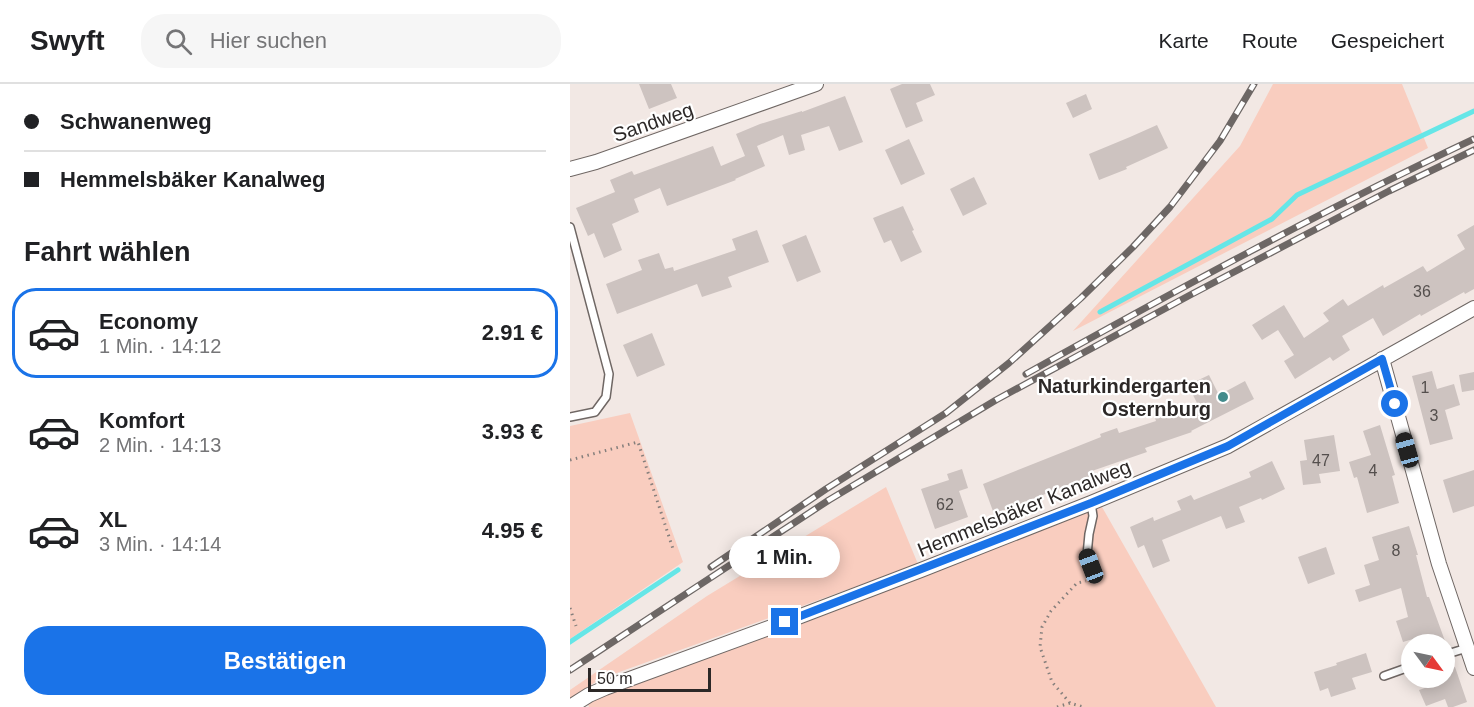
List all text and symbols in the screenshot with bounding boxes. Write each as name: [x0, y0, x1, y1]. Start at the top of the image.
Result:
search box: [141, 14, 561, 68]
text: Swyft: [30, 25, 105, 56]
icon: search: [162, 25, 195, 58]
text: Hier suchen: [210, 28, 327, 53]
text: Karte: [1159, 29, 1209, 52]
text: Route: [1242, 29, 1298, 52]
text: Gespeichert: [1331, 29, 1444, 52]
street label: Sandweg: [610, 98, 696, 146]
text: Schwanenweg: [60, 109, 212, 134]
text: Hemmelsbäker Kanalweg: [60, 167, 325, 192]
text: Fahrt wählen: [24, 237, 191, 267]
house number: 36: [1413, 283, 1431, 300]
icon: car: [27, 306, 81, 360]
text: Economy: [99, 309, 198, 334]
text: 2.91 €: [482, 320, 543, 345]
text: 1 Min. · 14:12: [99, 335, 221, 357]
place label: Naturkindergarten Osternburg: [1038, 375, 1211, 420]
house number: 1: [1421, 379, 1430, 396]
marker: Naturkindergarten Osternburg: [1216, 390, 1230, 404]
route start: [1381, 390, 1408, 417]
icon: car: [27, 405, 81, 459]
house number: 3: [1430, 407, 1439, 424]
text: Komfort: [99, 408, 185, 433]
text: 3.93 €: [482, 419, 543, 444]
car: [1393, 430, 1421, 470]
text: 2 Min. · 14:13: [99, 434, 221, 456]
house number: 47: [1312, 452, 1330, 469]
street label: Hemmelsbäker Kanalweg: [914, 455, 1134, 561]
house number: 4: [1369, 462, 1378, 479]
house number: 62: [936, 496, 954, 513]
icon: car: [27, 504, 81, 558]
text: XL: [99, 507, 127, 532]
text: 4.95 €: [482, 518, 543, 543]
text: 3 Min. · 14:14: [99, 533, 221, 555]
callout: 1 Min.: [730, 535, 840, 577]
house number: 8: [1392, 542, 1401, 559]
text: 1 Min.: [756, 546, 813, 568]
car: [1076, 546, 1106, 586]
route end: [771, 608, 798, 635]
button: Bestätigen: [24, 626, 546, 695]
north arrow: [1401, 634, 1455, 688]
map controls: [1401, 634, 1455, 688]
scale bar: [588, 665, 711, 692]
text: 50 m: [597, 670, 633, 687]

